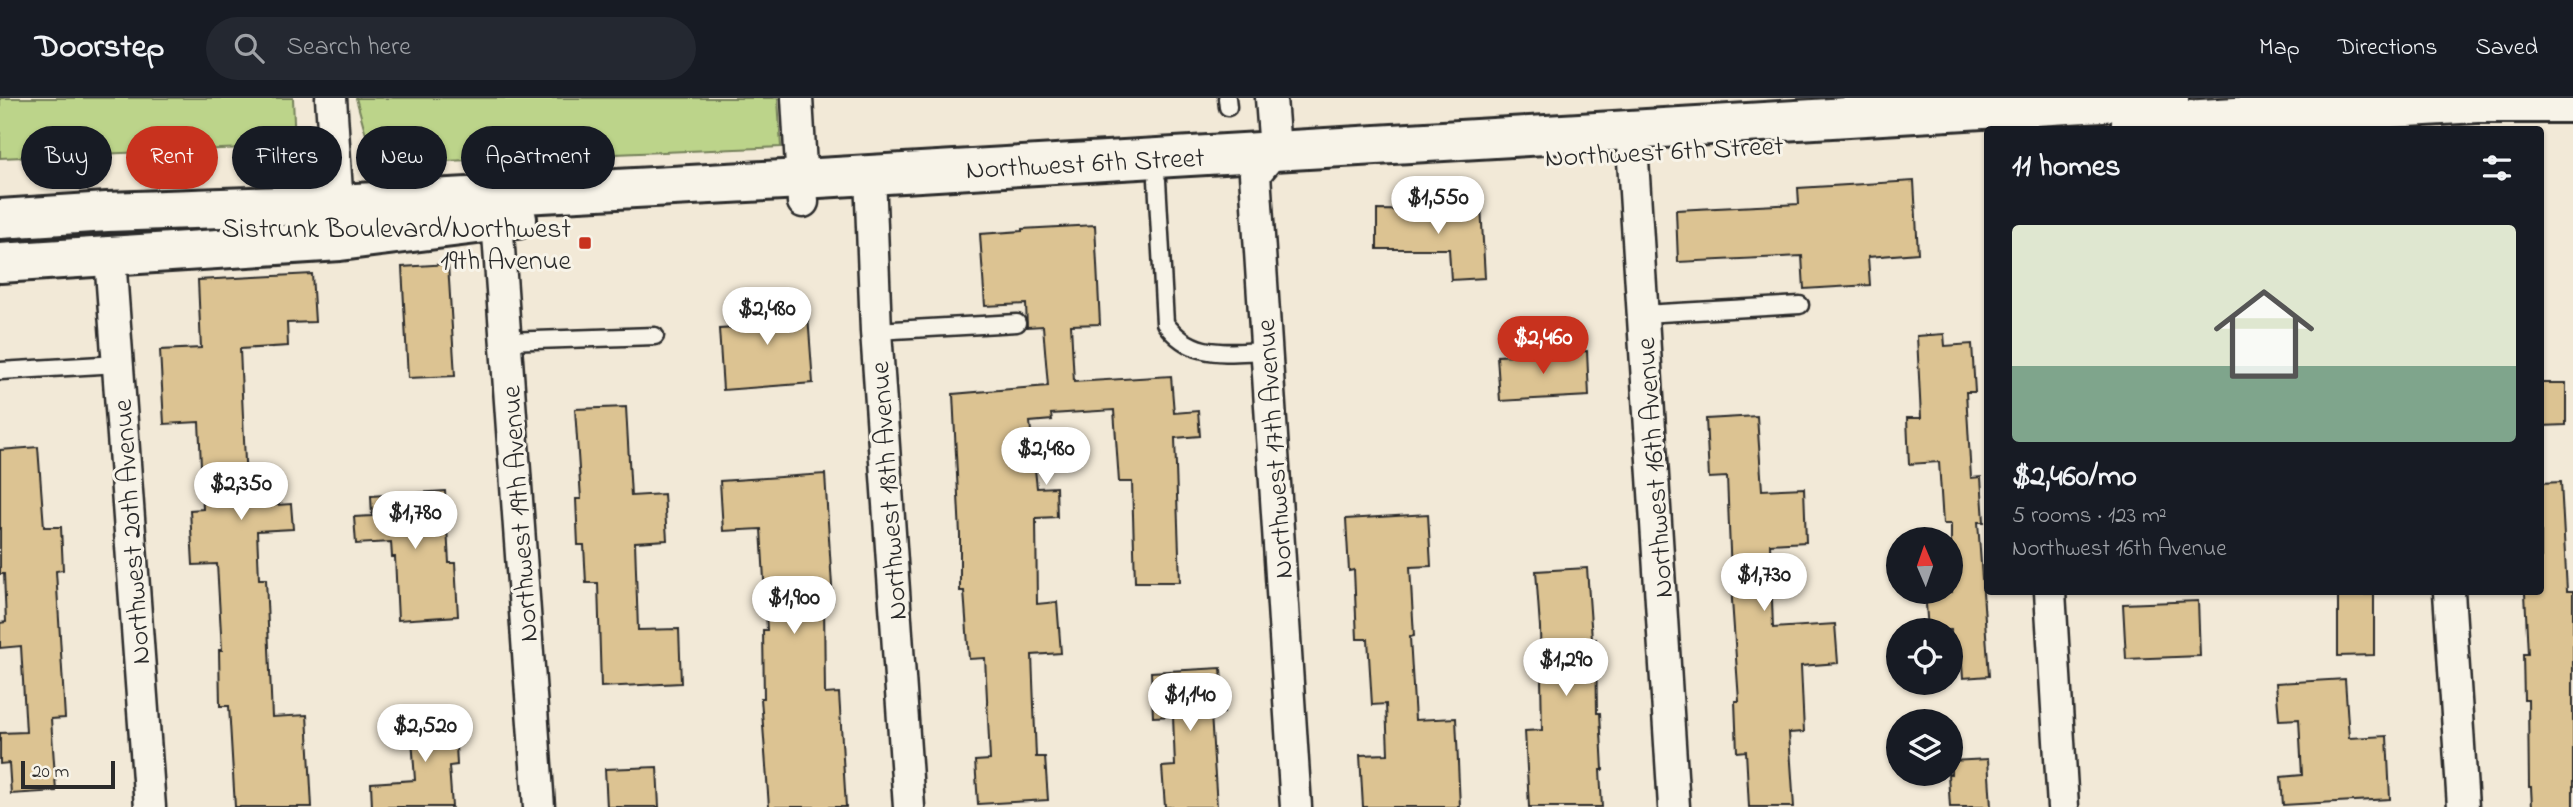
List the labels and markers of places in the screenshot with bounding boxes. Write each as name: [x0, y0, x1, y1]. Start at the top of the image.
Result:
pin: $1,550: [1381, 176, 1495, 236]
place label: Sistrunk Boulevard/Northwest 19th Avenue: [222, 210, 571, 283]
marker: Sistrunk Boulevard/Northwest 19th Avenue: [577, 235, 593, 251]
pin: $2,480: [710, 288, 824, 347]
pin: $2,460: [1486, 316, 1600, 376]
pin: $2,480: [989, 428, 1103, 487]
pin: $2,350: [184, 462, 298, 522]
pin: $1,780: [358, 491, 472, 551]
pin: $1,730: [1707, 554, 1821, 613]
pin: $1,900: [737, 576, 851, 636]
pin: $1,290: [1509, 638, 1623, 698]
pin: $1,140: [1133, 674, 1247, 733]
pin: $2,520: [368, 704, 482, 764]

